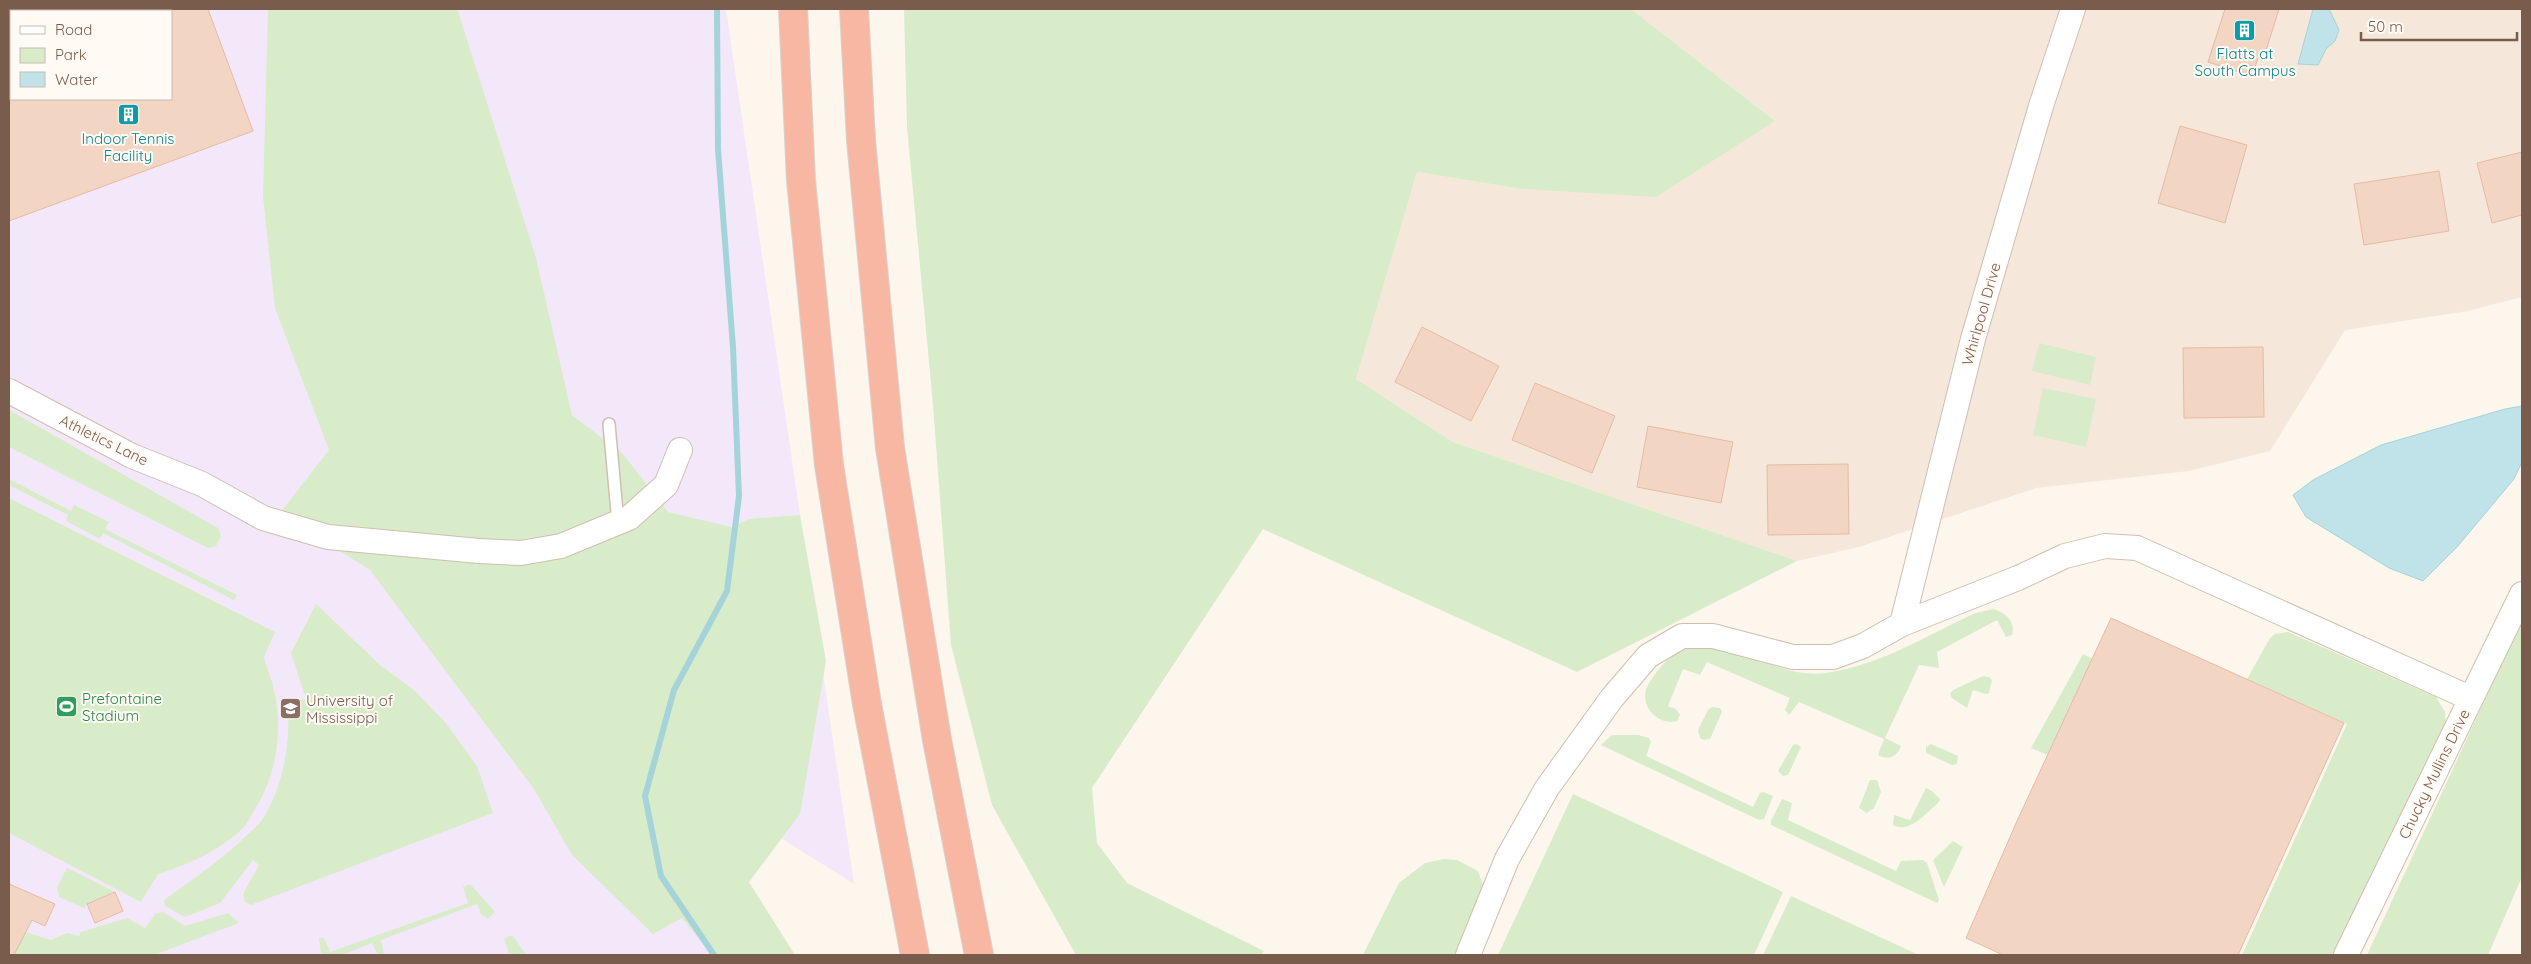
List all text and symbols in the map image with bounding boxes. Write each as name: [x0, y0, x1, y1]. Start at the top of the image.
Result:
legend: [10, 10, 172, 100]
scale bar: [2361, 10, 2517, 42]
text: 50 m: [2368, 17, 2403, 36]
building icon: Flatts at South Campus: [2233, 18, 2257, 42]
text: Road: [55, 20, 92, 39]
place label: Flatts at South Campus: [2195, 44, 2295, 80]
text: Park: [55, 45, 87, 64]
text: Water: [55, 70, 98, 89]
building icon: Indoor Tennis Facility: [116, 103, 140, 127]
place label: Indoor Tennis Facility: [82, 129, 174, 165]
street label: Whirlpool Drive: [1957, 260, 2005, 368]
street label: Athletics Lane: [57, 410, 151, 470]
place label: Prefontaine Stadium: [82, 689, 162, 725]
place label: University of Mississippi: [306, 691, 394, 727]
sports icon: Prefontaine Stadium: [54, 695, 78, 719]
school or university icon: University of Mississippi: [278, 697, 302, 721]
street label: Chucky Mullins Drive: [2394, 706, 2474, 842]

